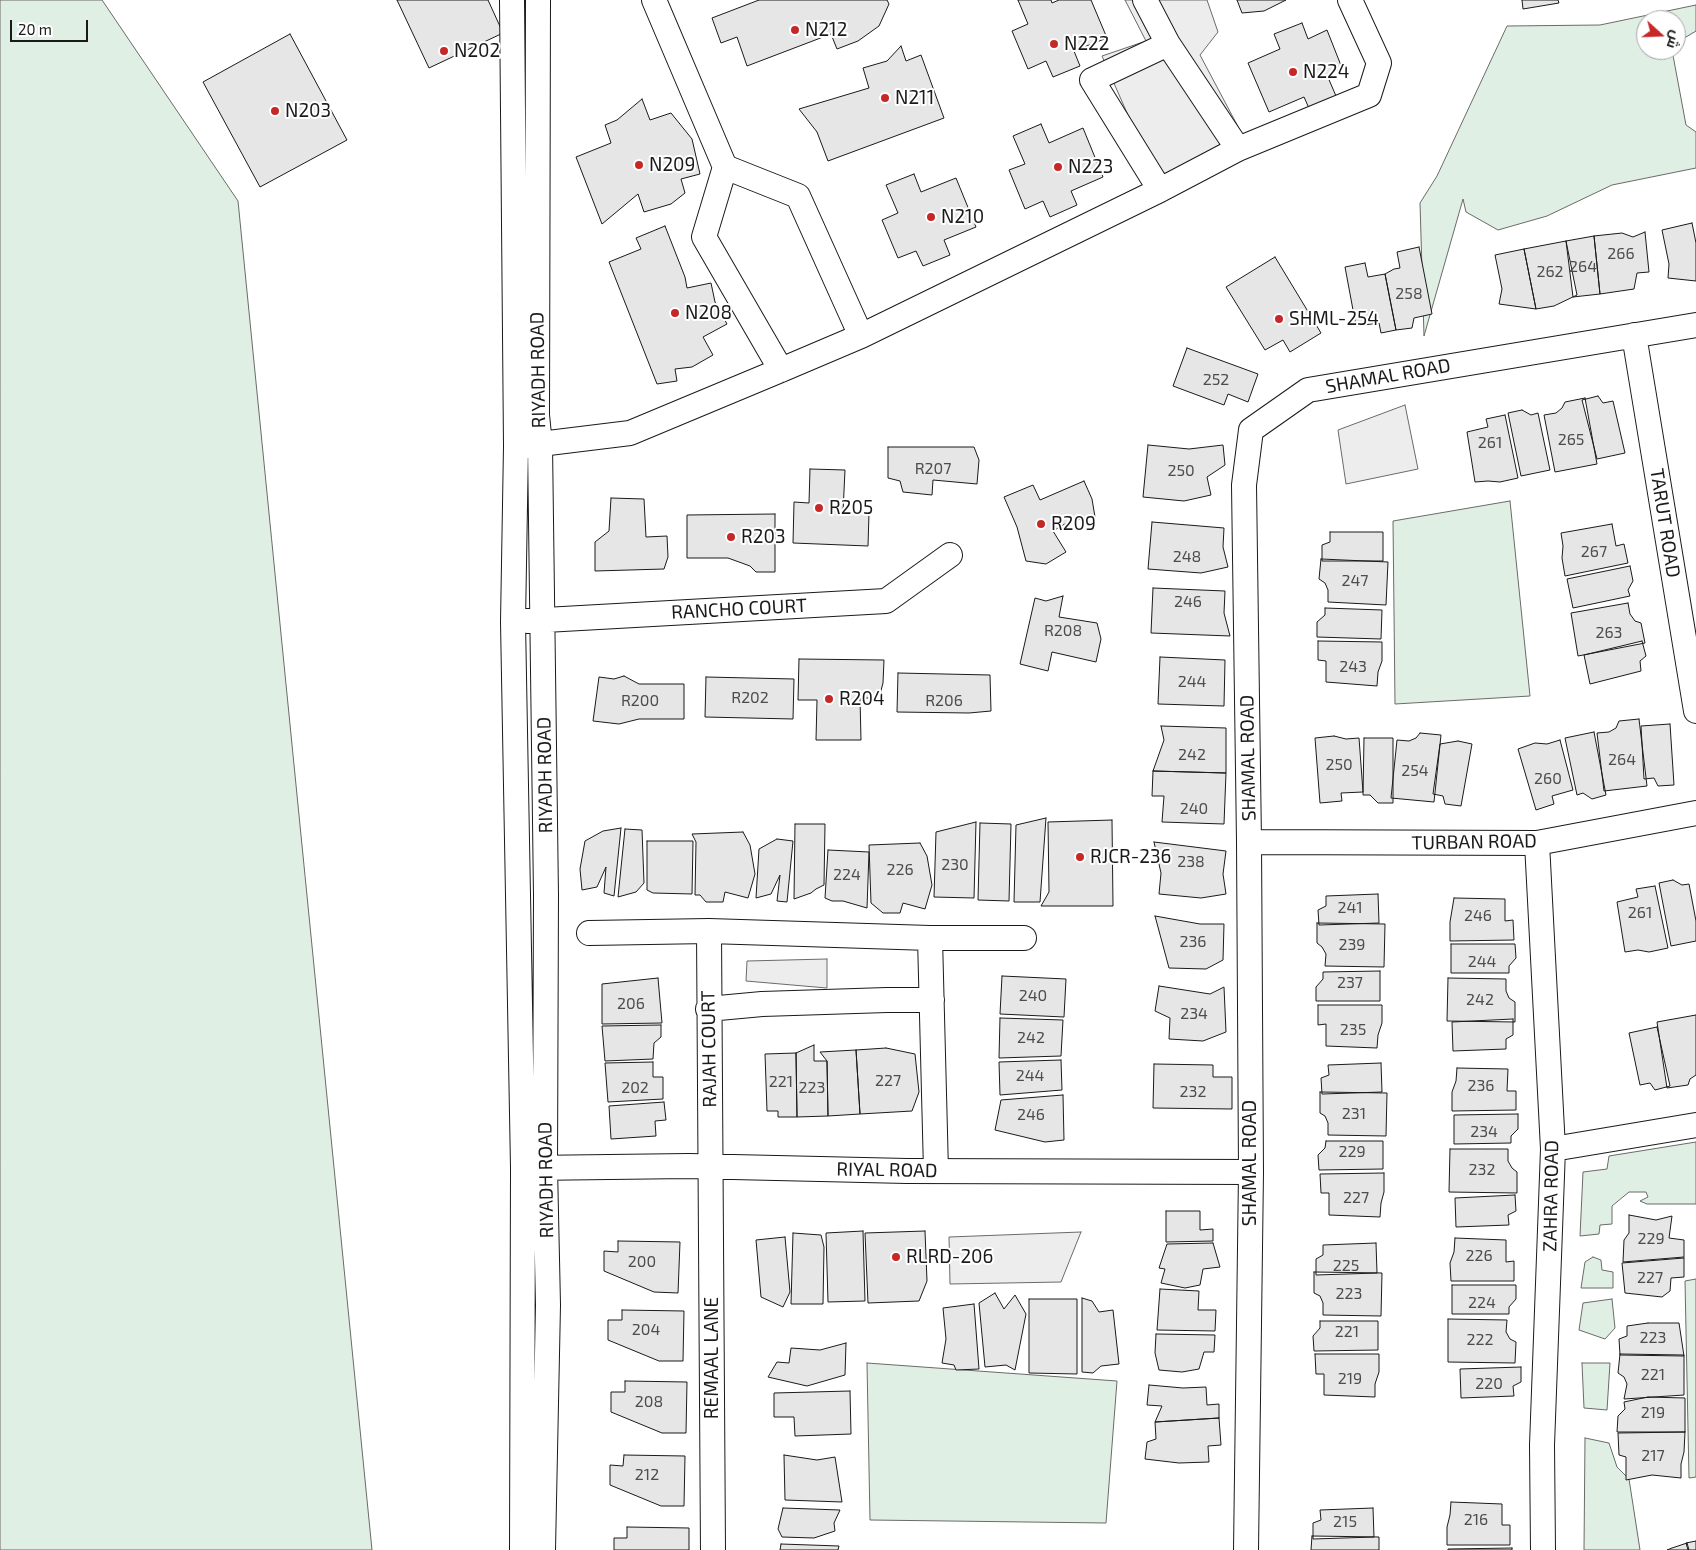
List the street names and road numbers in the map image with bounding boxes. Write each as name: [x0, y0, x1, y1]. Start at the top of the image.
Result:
street label: RIYADH ROAD: [526, 311, 550, 429]
street label: SHAMAL ROAD: [1324, 354, 1452, 398]
street label: TARUT ROAD: [1645, 467, 1685, 579]
street label: RANCHO COURT: [671, 594, 807, 624]
street label: SHAMAL ROAD: [1235, 695, 1261, 821]
street label: RIYADH ROAD: [533, 716, 557, 834]
street label: TURBAN ROAD: [1411, 830, 1537, 854]
street label: RAJAH COURT: [697, 990, 721, 1108]
street label: SHAMAL ROAD: [1239, 1100, 1261, 1226]
street label: RIYADH ROAD: [534, 1121, 558, 1239]
street label: ZAHRA ROAD: [1539, 1140, 1563, 1252]
street label: RIYAL ROAD: [836, 1158, 938, 1182]
street label: REMAAL LANE: [701, 1297, 723, 1419]

